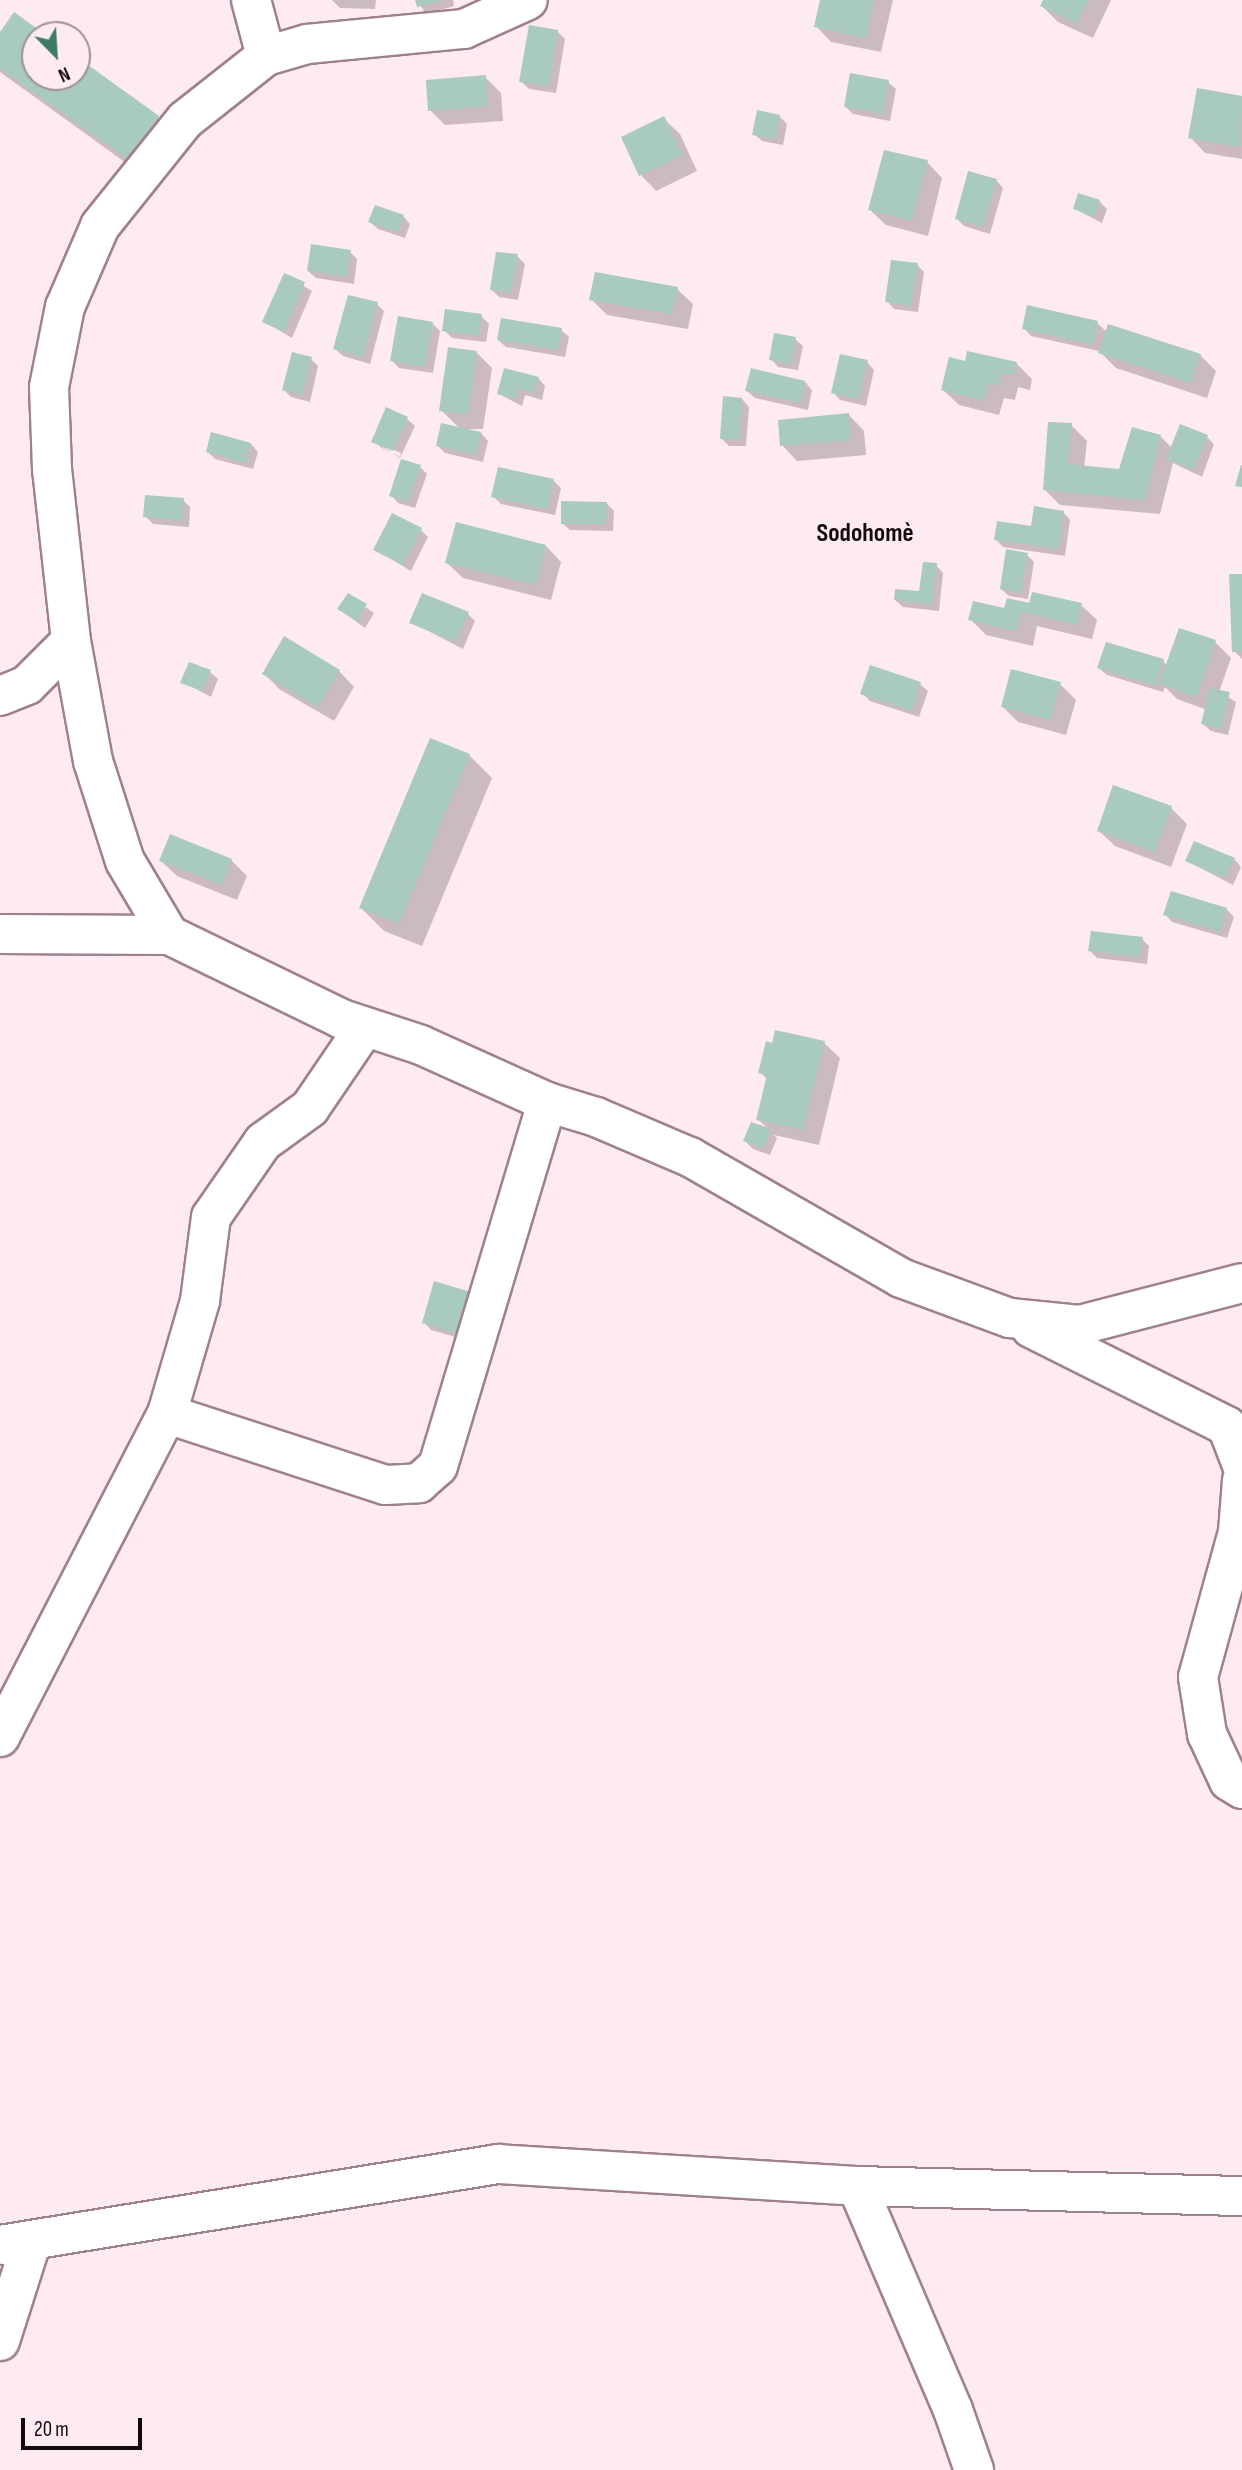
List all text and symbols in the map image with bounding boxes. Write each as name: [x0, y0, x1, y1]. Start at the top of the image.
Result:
north arrow: [21, 21, 91, 91]
text: N: [55, 61, 73, 86]
district label: Sodohomè: [817, 518, 913, 550]
scale bar: [24, 2404, 145, 2448]
text: 20 m: [34, 2417, 69, 2442]

